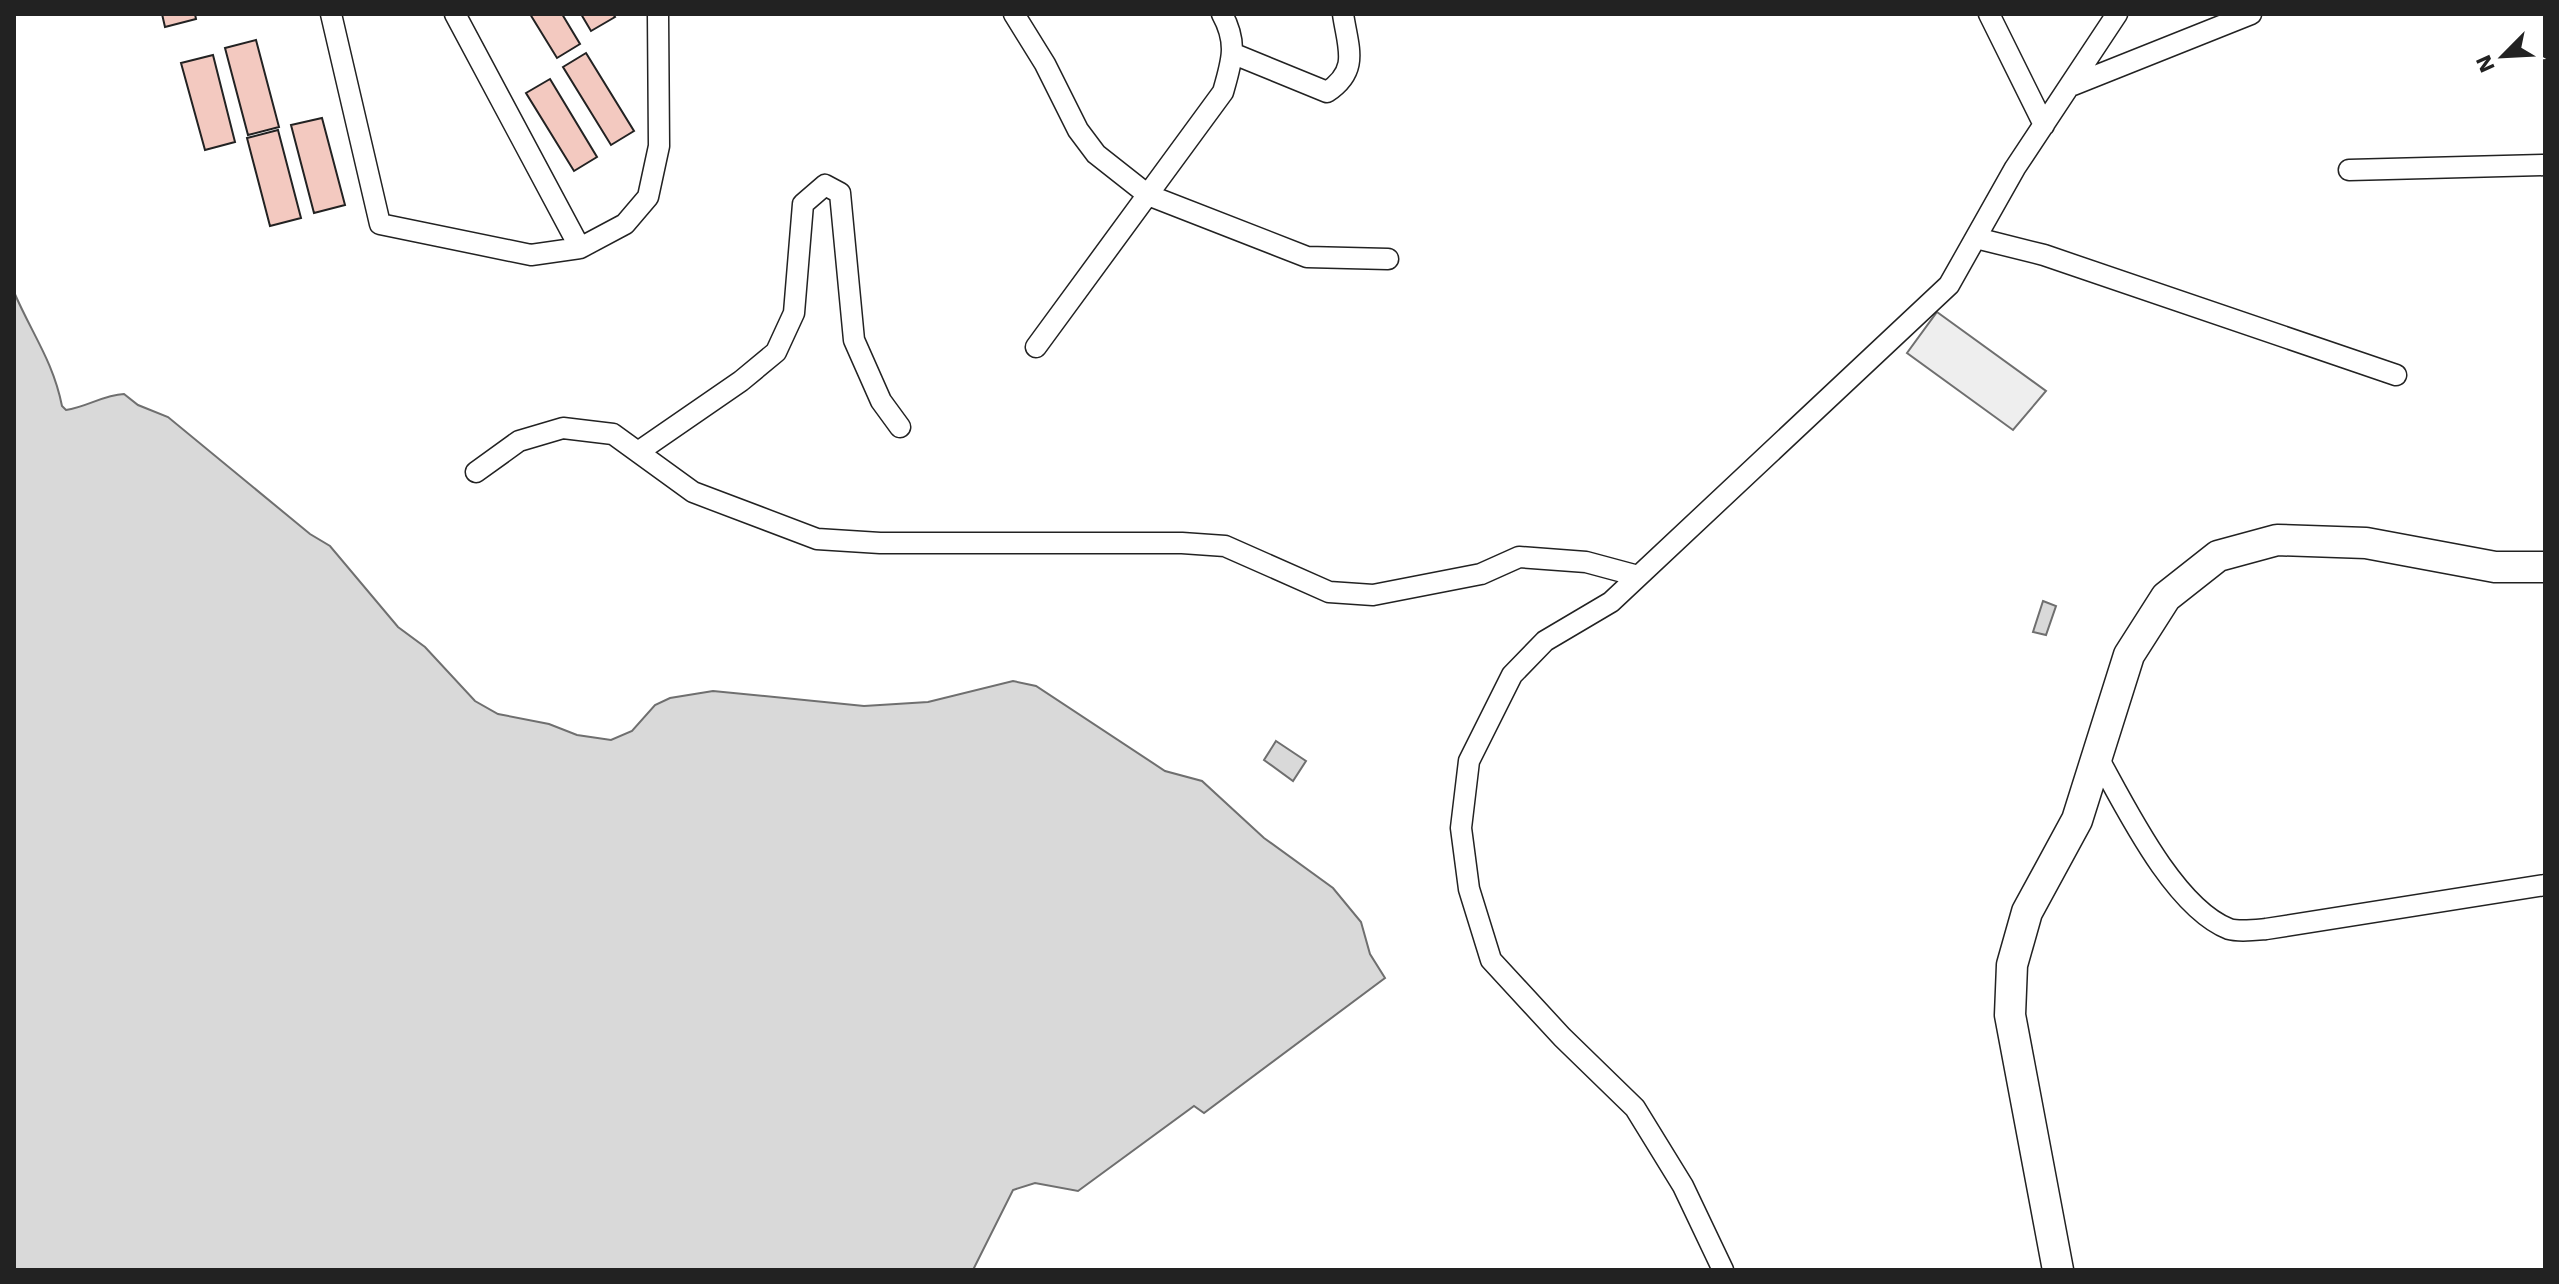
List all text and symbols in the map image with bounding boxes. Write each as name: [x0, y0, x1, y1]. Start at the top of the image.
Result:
north arrow: [2463, 16, 2543, 96]
text: N: [2470, 51, 2500, 76]

